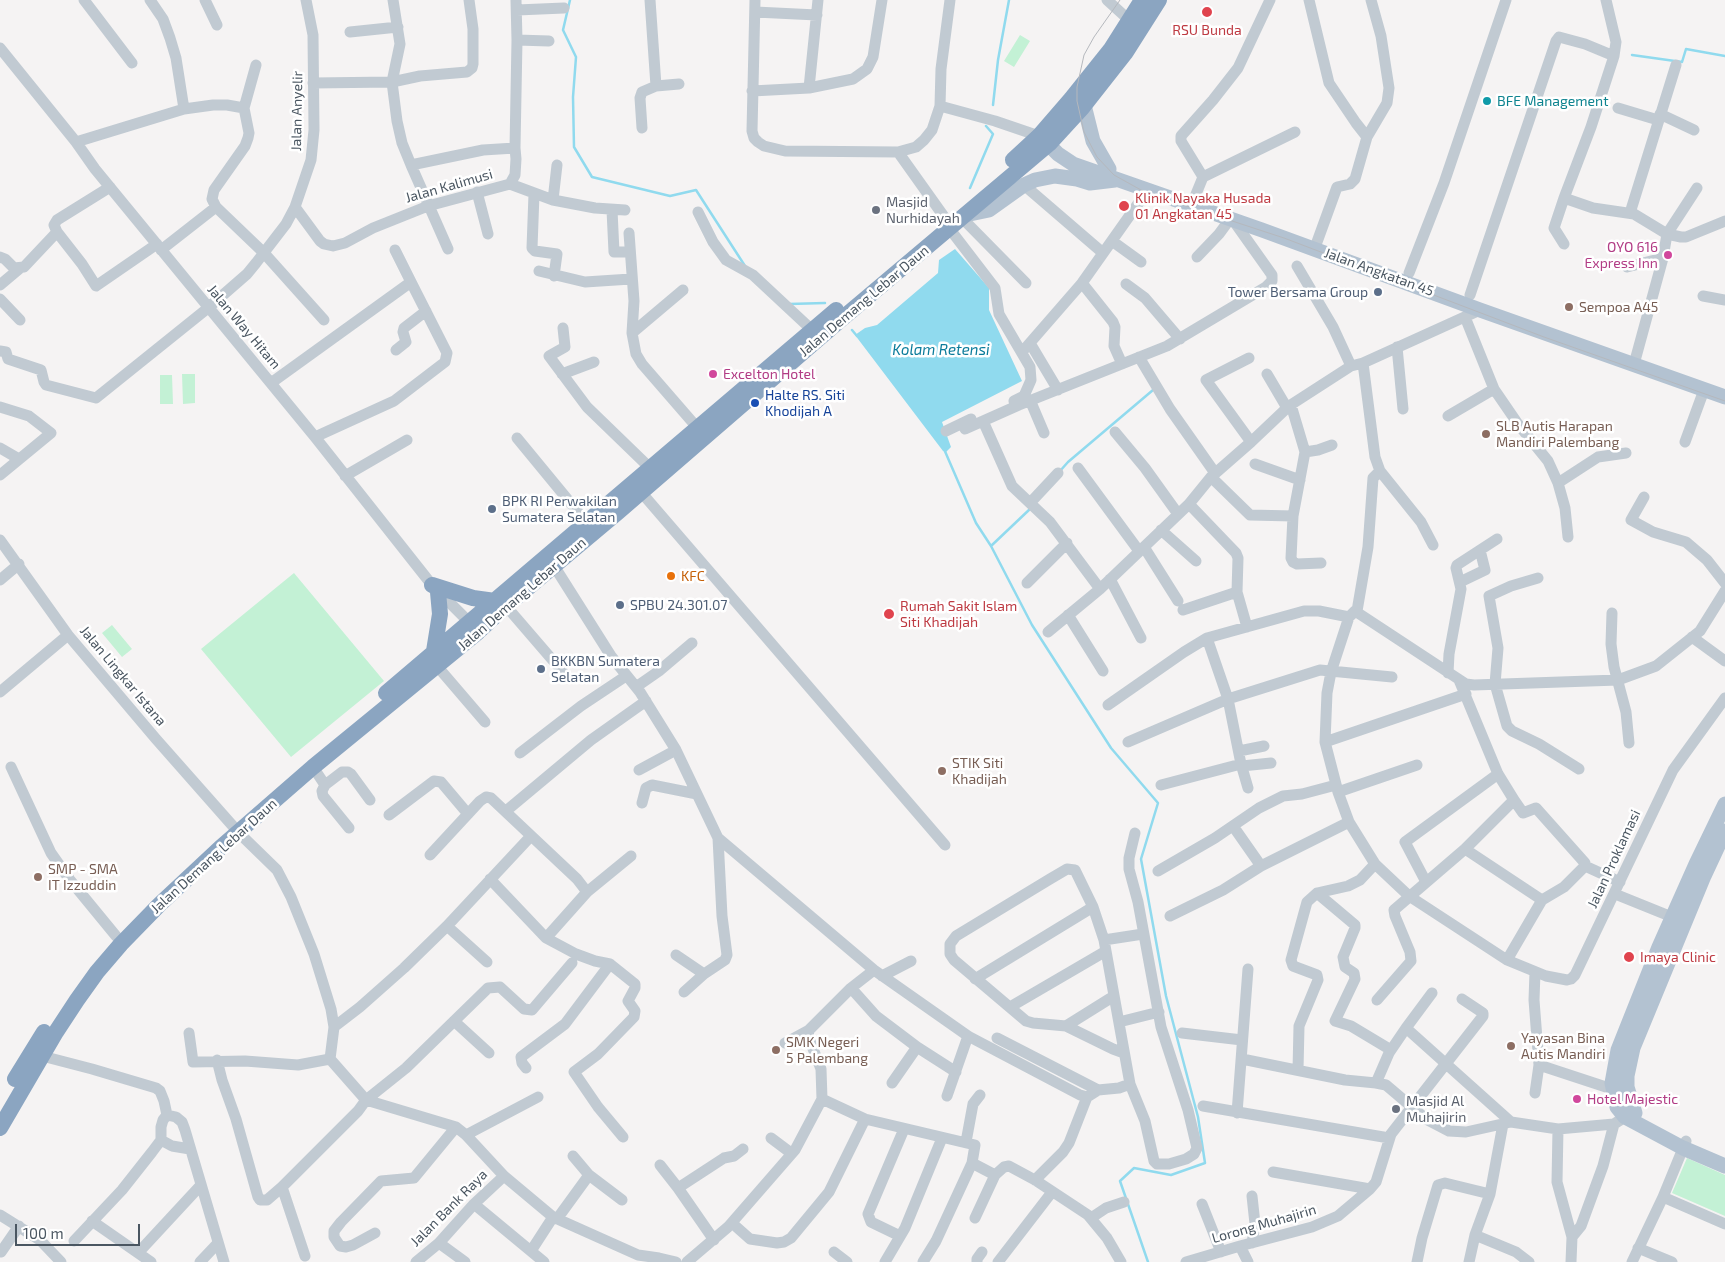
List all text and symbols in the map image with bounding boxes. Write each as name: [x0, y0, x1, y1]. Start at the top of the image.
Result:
marker: RSU Bunda: [1200, 5, 1214, 19]
place label: RSU Bunda: [1172, 22, 1242, 38]
street label: Jalan Anyelir: [288, 71, 306, 151]
place label: BFE Management: [1497, 93, 1608, 109]
marker: BFE Management: [1481, 95, 1493, 107]
street label: Jalan Kalimusi: [403, 166, 495, 206]
place label: Klinik Nayaka Husada 01 Angkatan 45: [1135, 190, 1271, 222]
place label: Masjid Nurhidayah: [886, 194, 960, 226]
marker: Klinik Nayaka Husada 01 Angkatan 45: [1117, 199, 1131, 213]
marker: Masjid Nurhidayah: [870, 204, 882, 216]
place label: OYO 616 Express Inn: [1584, 239, 1658, 272]
street label: Jalan Demang Lebar Daun: [796, 242, 932, 360]
street label: Jalan Angkatan 45: [1322, 244, 1436, 300]
marker: OYO 616 Express Inn: [1662, 249, 1674, 261]
street label: Jalan Way Hitam: [204, 281, 284, 373]
place label: Tower Bersama Group: [1228, 284, 1368, 300]
marker: Tower Bersama Group: [1372, 286, 1384, 298]
place label: Sempoa A45: [1579, 299, 1658, 315]
marker: Sempoa A45: [1563, 301, 1575, 313]
water label: Kolam Retensi: [892, 341, 990, 359]
place label: Excelton Hotel: [723, 366, 815, 382]
marker: Excelton Hotel: [707, 368, 719, 380]
place label: Halte RS. Siti Khodijah A: [765, 387, 845, 420]
marker: Halte RS. Siti Khodijah A: [749, 397, 761, 409]
place label: SLB Autis Harapan Mandiri Palembang: [1496, 418, 1619, 451]
marker: SLB Autis Harapan Mandiri Palembang: [1480, 428, 1492, 440]
place label: BPK RI Perwakilan Sumatera Selatan: [502, 493, 617, 526]
marker: BPK RI Perwakilan Sumatera Selatan: [486, 503, 498, 515]
street label: Jalan Demang Lebar Daun: [455, 534, 589, 654]
place label: KFC: [681, 568, 705, 584]
marker: KFC: [665, 570, 677, 582]
place label: SPBU 24.301.07: [630, 597, 728, 613]
place label: Rumah Sakit Islam Siti Khadijah: [900, 598, 1017, 630]
marker: SPBU 24.301.07: [614, 599, 626, 611]
marker: Rumah Sakit Islam Siti Khadijah: [882, 607, 896, 621]
street label: Jalan Lingkar Istana: [76, 623, 170, 729]
place label: BKKBN Sumatera Selatan: [551, 653, 660, 686]
marker: BKKBN Sumatera Selatan: [535, 663, 547, 675]
place label: STIK Siti Khadijah: [952, 755, 1007, 788]
marker: STIK Siti Khadijah: [936, 765, 948, 777]
street label: Jalan Demang Lebar Daun: [148, 795, 280, 917]
street label: Jalan Proklamasi: [1584, 807, 1644, 911]
place label: SMP - SMA IT Izzuddin: [48, 861, 118, 894]
marker: SMP - SMA IT Izzuddin: [32, 871, 44, 883]
place label: Imaya Clinic: [1640, 949, 1716, 965]
marker: Imaya Clinic: [1622, 950, 1636, 964]
place label: Yayasan Bina Autis Mandiri: [1521, 1030, 1605, 1062]
place label: SMK Negeri 5 Palembang: [786, 1034, 868, 1066]
marker: Yayasan Bina Autis Mandiri: [1505, 1040, 1517, 1052]
marker: SMK Negeri 5 Palembang: [770, 1044, 782, 1056]
place label: Hotel Majestic: [1587, 1091, 1678, 1107]
place label: Masjid Al Muhajirin: [1406, 1093, 1466, 1126]
marker: Hotel Majestic: [1571, 1093, 1583, 1105]
marker: Masjid Al Muhajirin: [1390, 1103, 1402, 1115]
street label: Jalan Bank Raya: [407, 1166, 491, 1250]
street label: Lorong Muhajirin: [1210, 1201, 1318, 1247]
scale bar: [18, 1214, 142, 1246]
text: 100 m: [23, 1224, 64, 1242]

